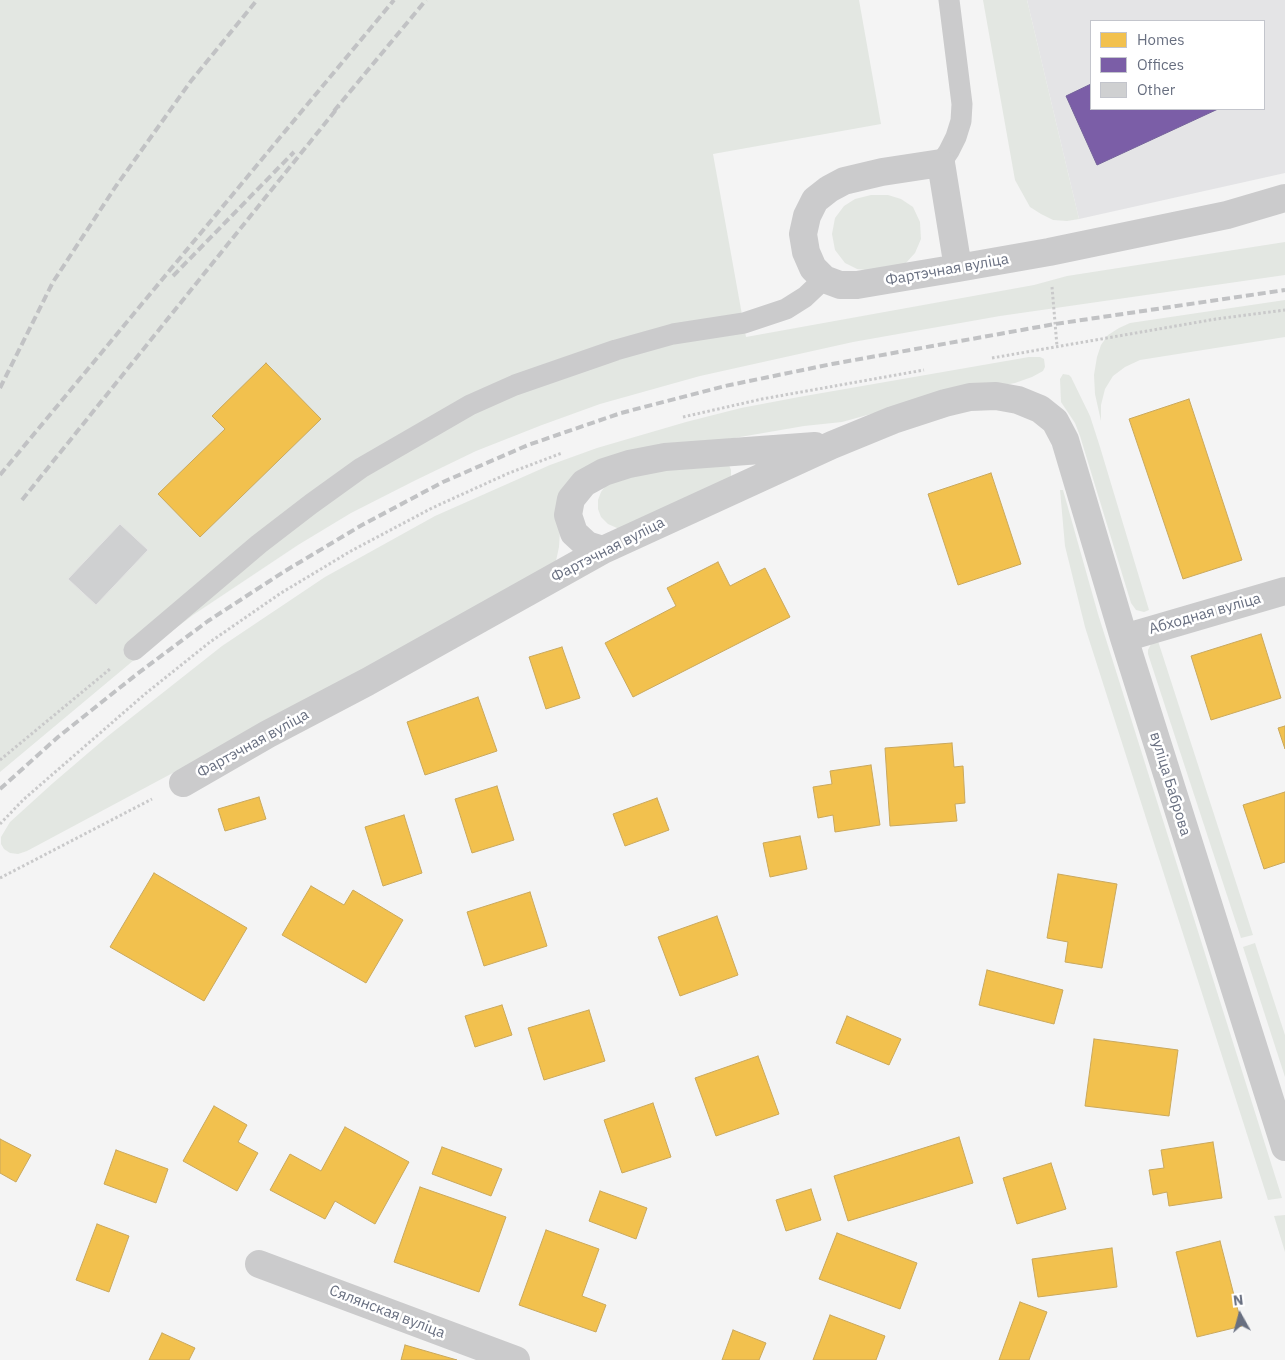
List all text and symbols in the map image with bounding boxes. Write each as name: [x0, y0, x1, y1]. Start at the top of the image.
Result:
legend: [1090, 20, 1265, 110]
text: Homes: [1137, 30, 1185, 49]
text: Offices: [1137, 55, 1184, 74]
text: Other: [1137, 80, 1175, 99]
street label: Фартэчная вуліца: [884, 250, 1010, 290]
street label: Фартэчная вуліца: [548, 514, 668, 586]
street label: Абходная вуліца: [1147, 589, 1263, 639]
street label: Фартэчная вуліца: [194, 706, 312, 782]
street label: вуліца Баброва: [1146, 730, 1194, 838]
street label: Сялянская вуліца: [327, 1282, 447, 1342]
north arrow: [1215, 1290, 1265, 1340]
text: N: [1232, 1291, 1244, 1310]

